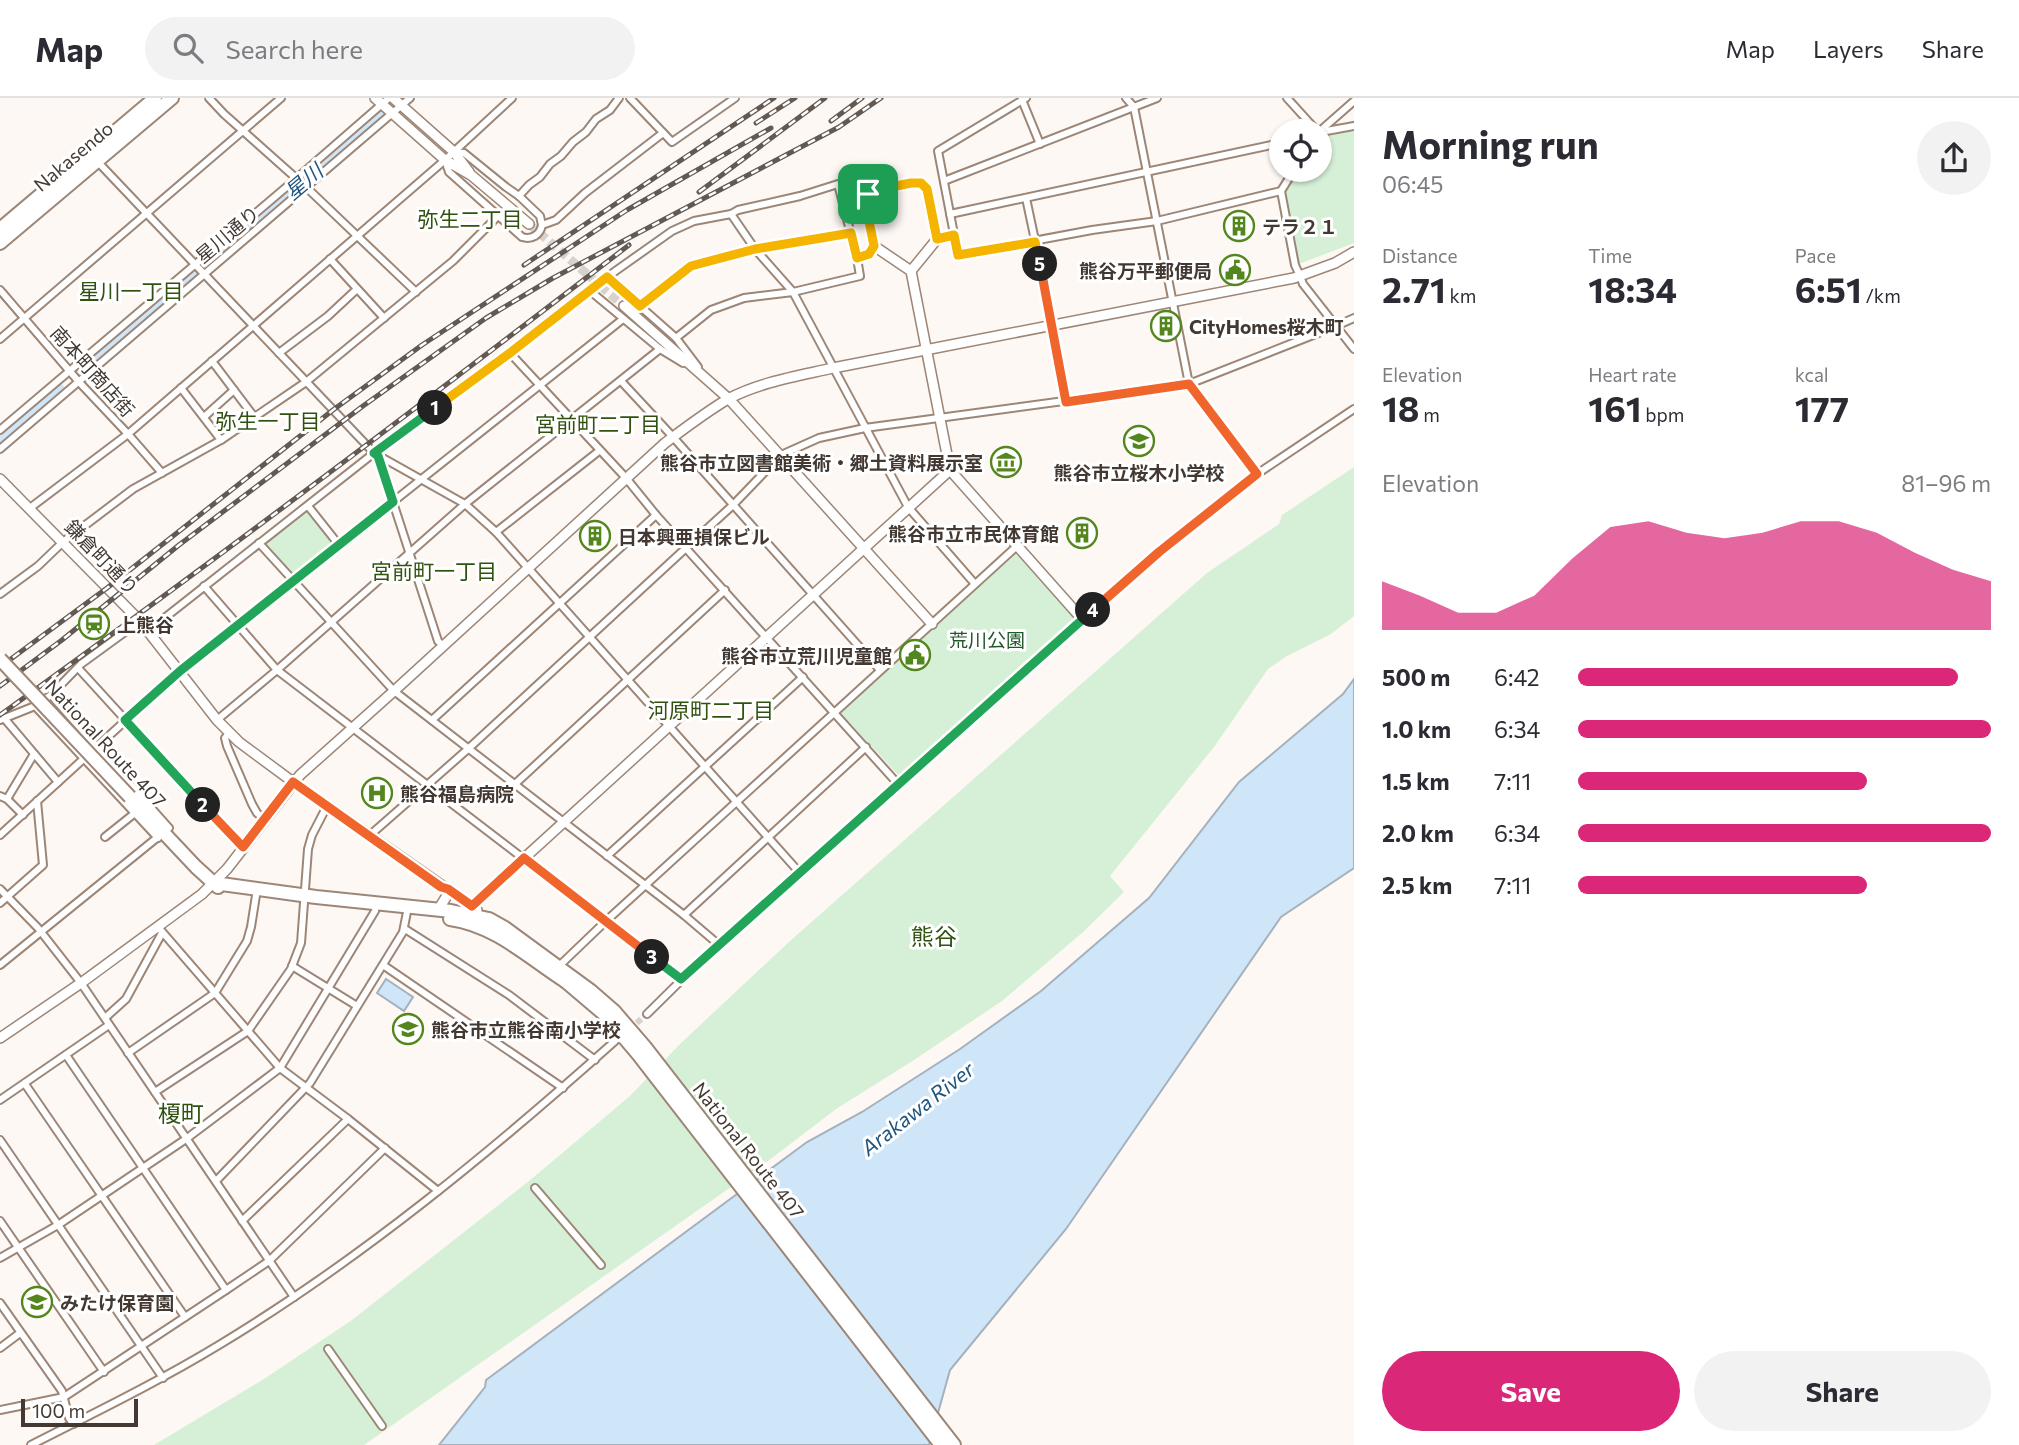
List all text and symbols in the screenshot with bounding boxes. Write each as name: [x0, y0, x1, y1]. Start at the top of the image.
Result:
search box: [145, 17, 635, 80]
text: Map: [35, 28, 103, 69]
icon: search: [169, 29, 207, 67]
text: Search here: [225, 33, 363, 64]
text: Map: [1726, 34, 1775, 63]
text: Layers: [1813, 34, 1884, 63]
text: Share: [1922, 34, 1984, 63]
street label: Nakasendo: [29, 116, 117, 196]
map controls: [1269, 119, 1332, 182]
button: locate: [1269, 119, 1332, 182]
text: Morning run: [1382, 120, 1599, 167]
button: share: [1917, 121, 1991, 195]
water label: 星川: [279, 157, 329, 204]
pin: [838, 164, 898, 224]
text: 06:45: [1382, 170, 1443, 198]
icon: arrive: [849, 175, 887, 213]
street label: 星川通り: [190, 201, 264, 267]
district label: 弥生二丁目: [418, 206, 523, 231]
building icon: テラ２１: [1222, 209, 1256, 243]
place label: テラ２１: [1262, 215, 1338, 238]
text: Distance: [1382, 244, 1458, 267]
text: Time: [1588, 244, 1632, 267]
text: Pace: [1795, 244, 1836, 267]
pin: 5: [1023, 246, 1058, 282]
text: 5: [1034, 252, 1045, 275]
public building icon: 熊谷万平郵便局: [1218, 253, 1252, 287]
place label: 熊谷万平郵便局: [1079, 259, 1212, 282]
text: 2.71: [1382, 267, 1446, 310]
text: 18:34: [1588, 267, 1677, 310]
text: 6:51: [1795, 267, 1862, 310]
district label: 星川一丁目: [79, 278, 184, 303]
text: km: [1446, 284, 1476, 307]
text: /km: [1862, 284, 1901, 307]
building icon: CityHomes桜木町: [1149, 309, 1183, 343]
place label: CityHomes桜木町: [1189, 315, 1344, 338]
street label: 南本町商店街: [46, 321, 140, 421]
text: Elevation: [1382, 363, 1462, 386]
text: Heart rate: [1588, 363, 1677, 386]
text: kcal: [1795, 363, 1829, 386]
text: 18: [1382, 386, 1420, 429]
text: 161: [1588, 386, 1642, 429]
text: 177: [1795, 386, 1849, 429]
pin: 1: [418, 390, 452, 426]
text: 1: [430, 396, 439, 419]
text: m: [1420, 403, 1440, 426]
text: bpm: [1642, 403, 1684, 426]
district label: 弥生一丁目: [216, 408, 321, 433]
district label: 宮前町二丁目: [535, 411, 661, 436]
school or university icon: 熊谷市立桜木小学校: [1122, 424, 1156, 458]
museum icon: 熊谷市立図書館美術・郷土資料展示室: [989, 445, 1023, 479]
place label: 熊谷市立図書館美術・郷土資料展示室: [660, 451, 983, 474]
place label: 熊谷市立桜木小学校: [1053, 461, 1225, 484]
text: Elevation: [1382, 469, 1479, 497]
text: 81–96 m: [1901, 469, 1991, 497]
street label: 鎌倉町通り: [61, 515, 143, 599]
building icon: 熊谷市立市民体育館: [1065, 516, 1099, 550]
building icon: 日本興亜損保ビル: [578, 519, 612, 553]
place label: 熊谷市立市民体育館: [888, 522, 1059, 545]
place label: 日本興亜損保ビル: [618, 525, 770, 548]
district label: 宮前町一丁目: [371, 558, 497, 583]
pin: 4: [1076, 592, 1110, 628]
text: 4: [1087, 598, 1098, 621]
station icon: 上熊谷: [77, 607, 111, 641]
place label: 上熊谷: [117, 613, 174, 636]
park label: 荒川公園: [949, 628, 1025, 651]
public building icon: 熊谷市立荒川児童館: [898, 638, 932, 672]
place label: 熊谷市立荒川児童館: [721, 644, 892, 667]
text: 500 m: [1382, 663, 1450, 691]
text: 6:42: [1494, 663, 1540, 691]
street label: National Route 407: [41, 674, 171, 812]
district label: 河原町二丁目: [648, 697, 774, 722]
text: 1.0 km: [1382, 715, 1451, 743]
text: 6:34: [1494, 715, 1540, 743]
text: 1.5 km: [1382, 767, 1450, 795]
text: 7:11: [1494, 767, 1531, 795]
hospital icon: 熊谷福島病院: [360, 776, 394, 810]
place label: 熊谷福島病院: [400, 782, 514, 805]
pin: 2: [186, 788, 220, 822]
text: 2: [197, 793, 208, 816]
text: 2.0 km: [1382, 819, 1454, 847]
text: 6:34: [1494, 819, 1540, 847]
text: 2.5 km: [1382, 871, 1452, 899]
text: 7:11: [1494, 871, 1531, 899]
district label: 熊谷: [911, 922, 957, 950]
pin: 3: [634, 940, 670, 974]
text: 3: [646, 945, 657, 968]
school or university icon: 熊谷市立熊谷南小学校: [391, 1012, 425, 1046]
place label: 熊谷市立熊谷南小学校: [431, 1018, 621, 1041]
water label: Arakawa River: [855, 1056, 979, 1161]
street label: National Route 407: [689, 1077, 809, 1223]
district label: 榎町: [158, 1099, 204, 1127]
school or university icon: みたけ保育園: [20, 1285, 54, 1319]
place label: みたけ保育園: [60, 1291, 174, 1314]
button: Save: [1382, 1351, 1680, 1431]
button: Share: [1694, 1351, 1991, 1431]
scale bar: [21, 1396, 138, 1428]
text: 100 m: [32, 1399, 85, 1422]

